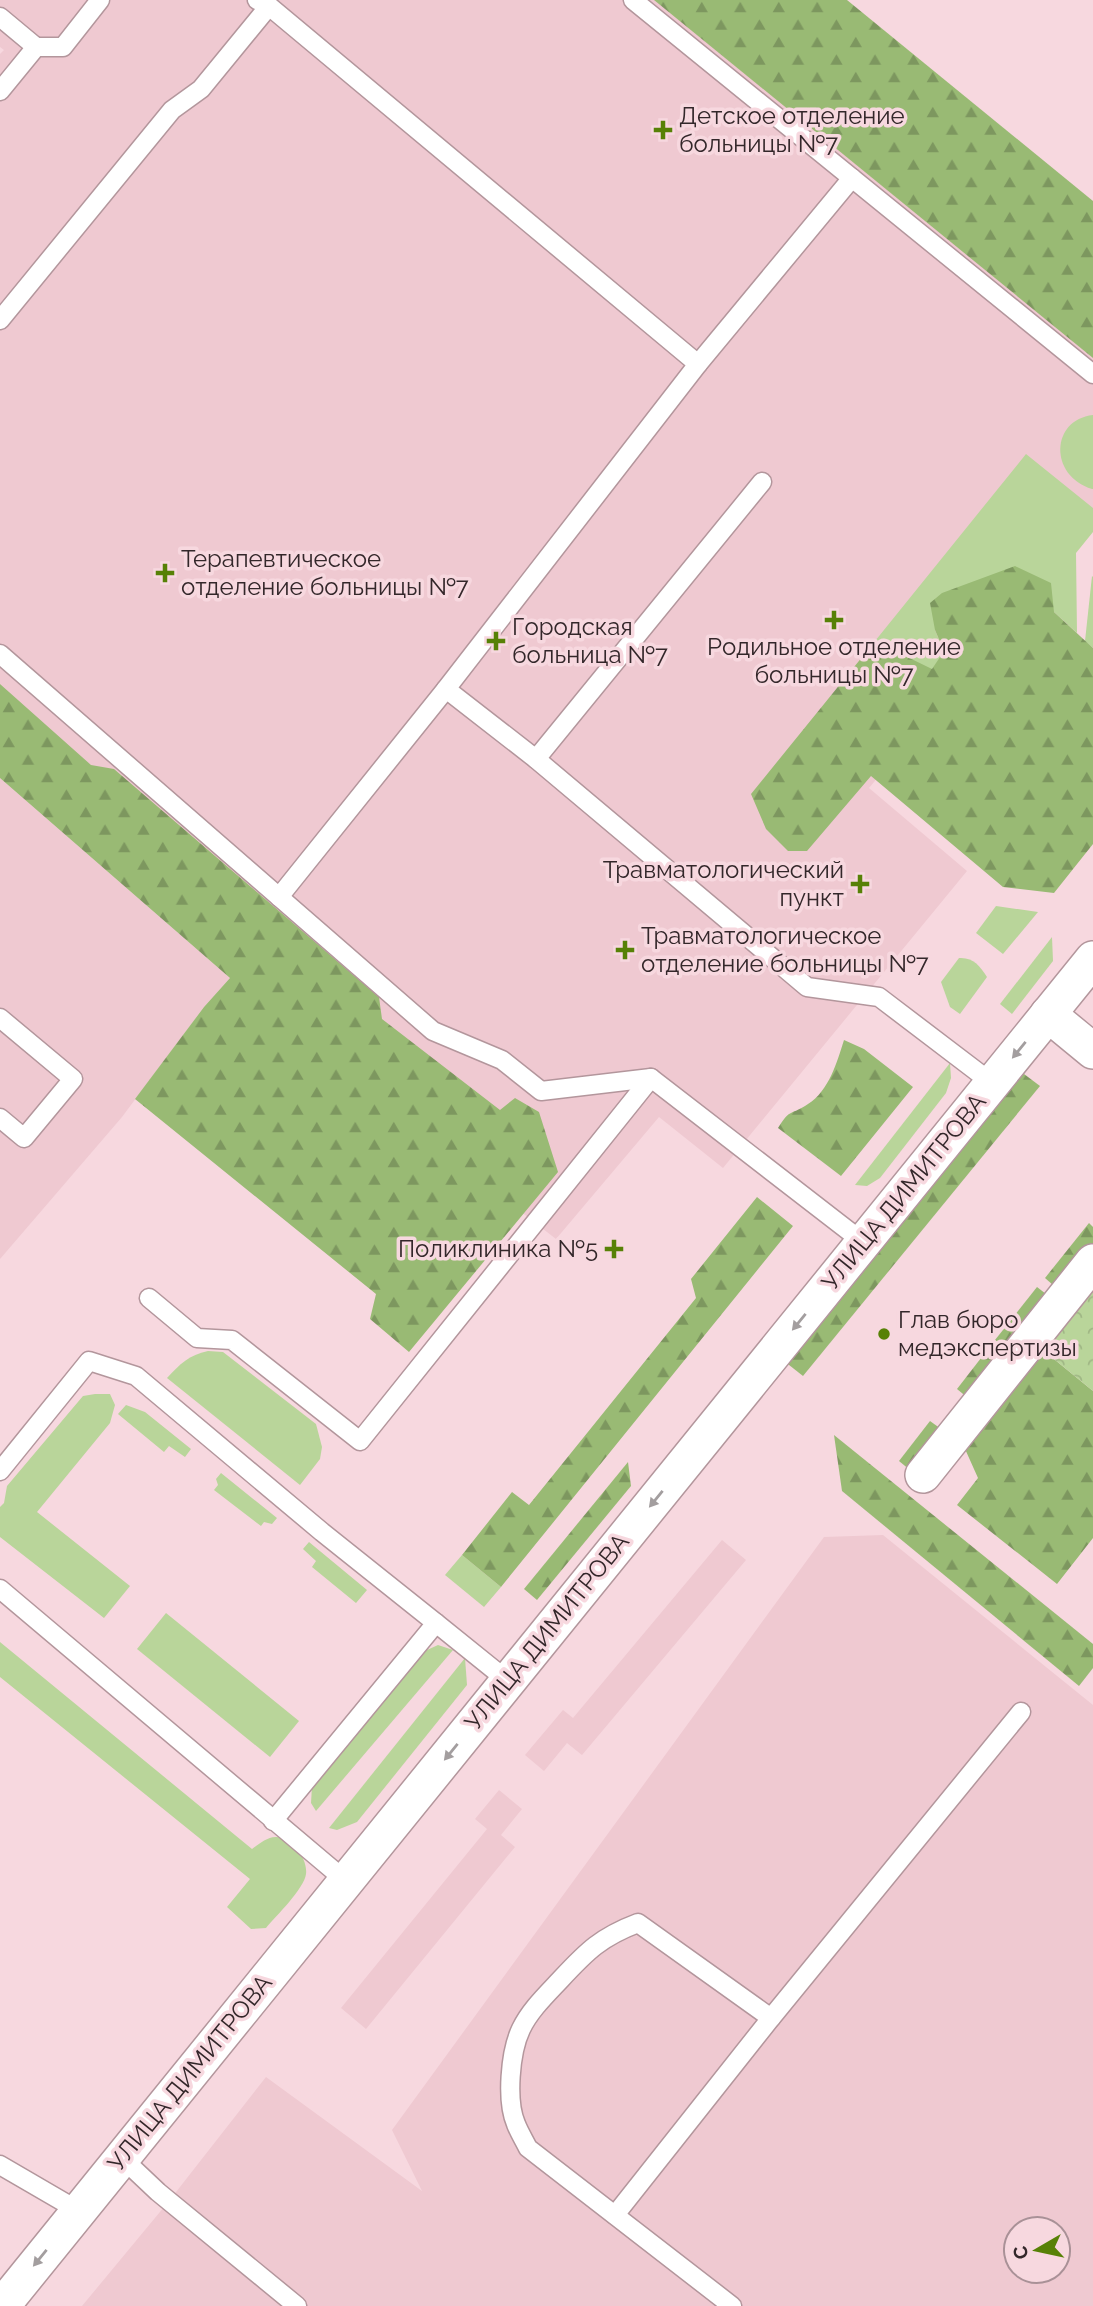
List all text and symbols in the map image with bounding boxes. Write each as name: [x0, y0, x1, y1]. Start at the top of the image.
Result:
place label: Детское отделение больницы №7: [679, 101, 905, 158]
marker: Детское отделение больницы №7: [653, 120, 673, 140]
place label: Терапевтическое отделение больницы №7: [181, 544, 469, 601]
marker: Терапевтическое отделение больницы №7: [155, 563, 175, 583]
marker: Родильное отделение больницы №7: [824, 610, 844, 630]
place label: Городская больница №7: [512, 612, 668, 669]
marker: Городская больница №7: [486, 631, 506, 651]
place label: Родильное отделение больницы №7: [707, 632, 961, 689]
place label: Травматологический пункт: [603, 855, 845, 912]
marker: Травматологический пункт: [850, 874, 870, 894]
place label: Травматологическое отделение больницы №7: [641, 921, 929, 978]
marker: Травматологическое отделение больницы №7: [615, 940, 635, 960]
one-way arrow: [1012, 1041, 1027, 1059]
street label: УЛИЦА ДИМИТРОВА: [815, 1088, 992, 1296]
place label: Поликлиника №5: [398, 1234, 598, 1263]
marker: Поликлиника №5: [604, 1239, 624, 1259]
place label: Глав бюро медэкспертизы: [898, 1305, 1077, 1362]
one-way arrow: [792, 1313, 807, 1330]
marker: Глав бюро медэкспертизы: [876, 1326, 892, 1342]
one-way arrow: [648, 1489, 663, 1507]
street label: УЛИЦА ДИМИТРОВА: [458, 1528, 635, 1736]
one-way arrow: [444, 1743, 459, 1760]
street label: УЛИЦА ДИМИТРОВА: [101, 1969, 278, 2177]
north arrow: [1002, 2215, 1072, 2285]
text: С: [1008, 2244, 1032, 2261]
one-way arrow: [33, 2250, 48, 2267]

